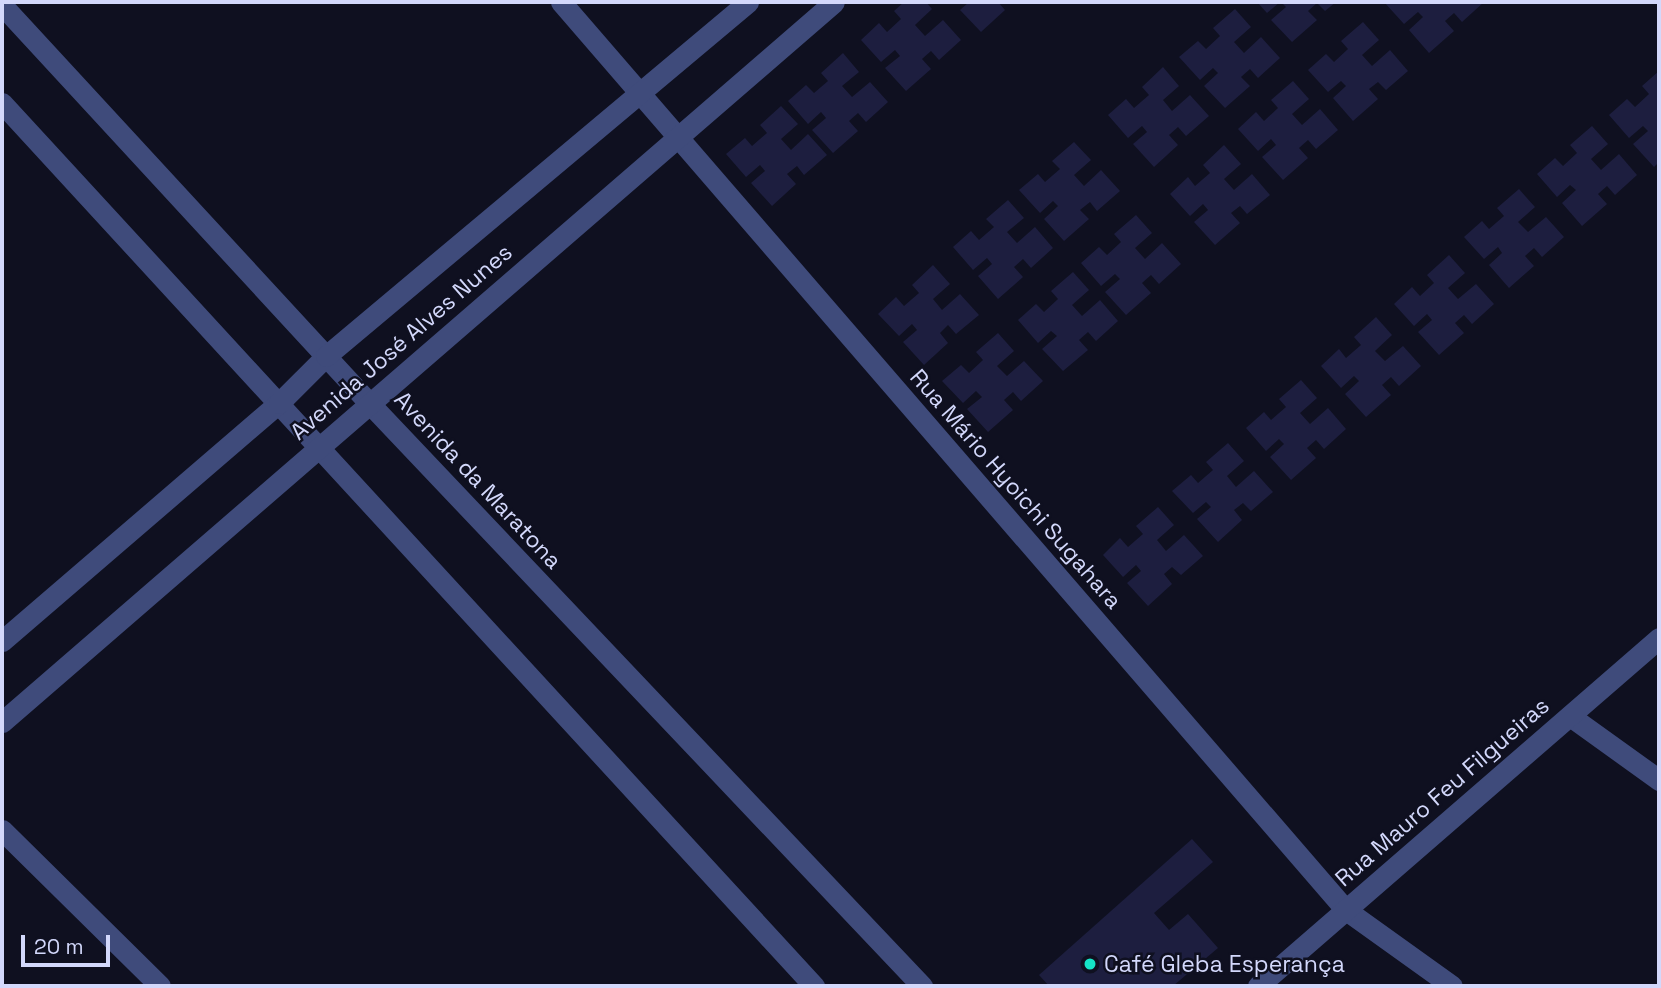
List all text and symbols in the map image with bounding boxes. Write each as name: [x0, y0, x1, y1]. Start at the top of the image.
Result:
street label: Avenida José Alves Nunes: [284, 238, 518, 446]
street label: Rua Mário Hyoichi Sugahara: [904, 363, 1128, 615]
street label: Avenida da Maratona: [389, 385, 567, 575]
street label: Rua Mauro Feu Filgueiras: [1329, 692, 1555, 892]
scale bar: [24, 922, 114, 966]
text: 20 m: [34, 933, 84, 960]
place label: Café Gleba Esperança: [1104, 950, 1345, 978]
marker: Café Gleba Esperança: [1082, 956, 1098, 972]

